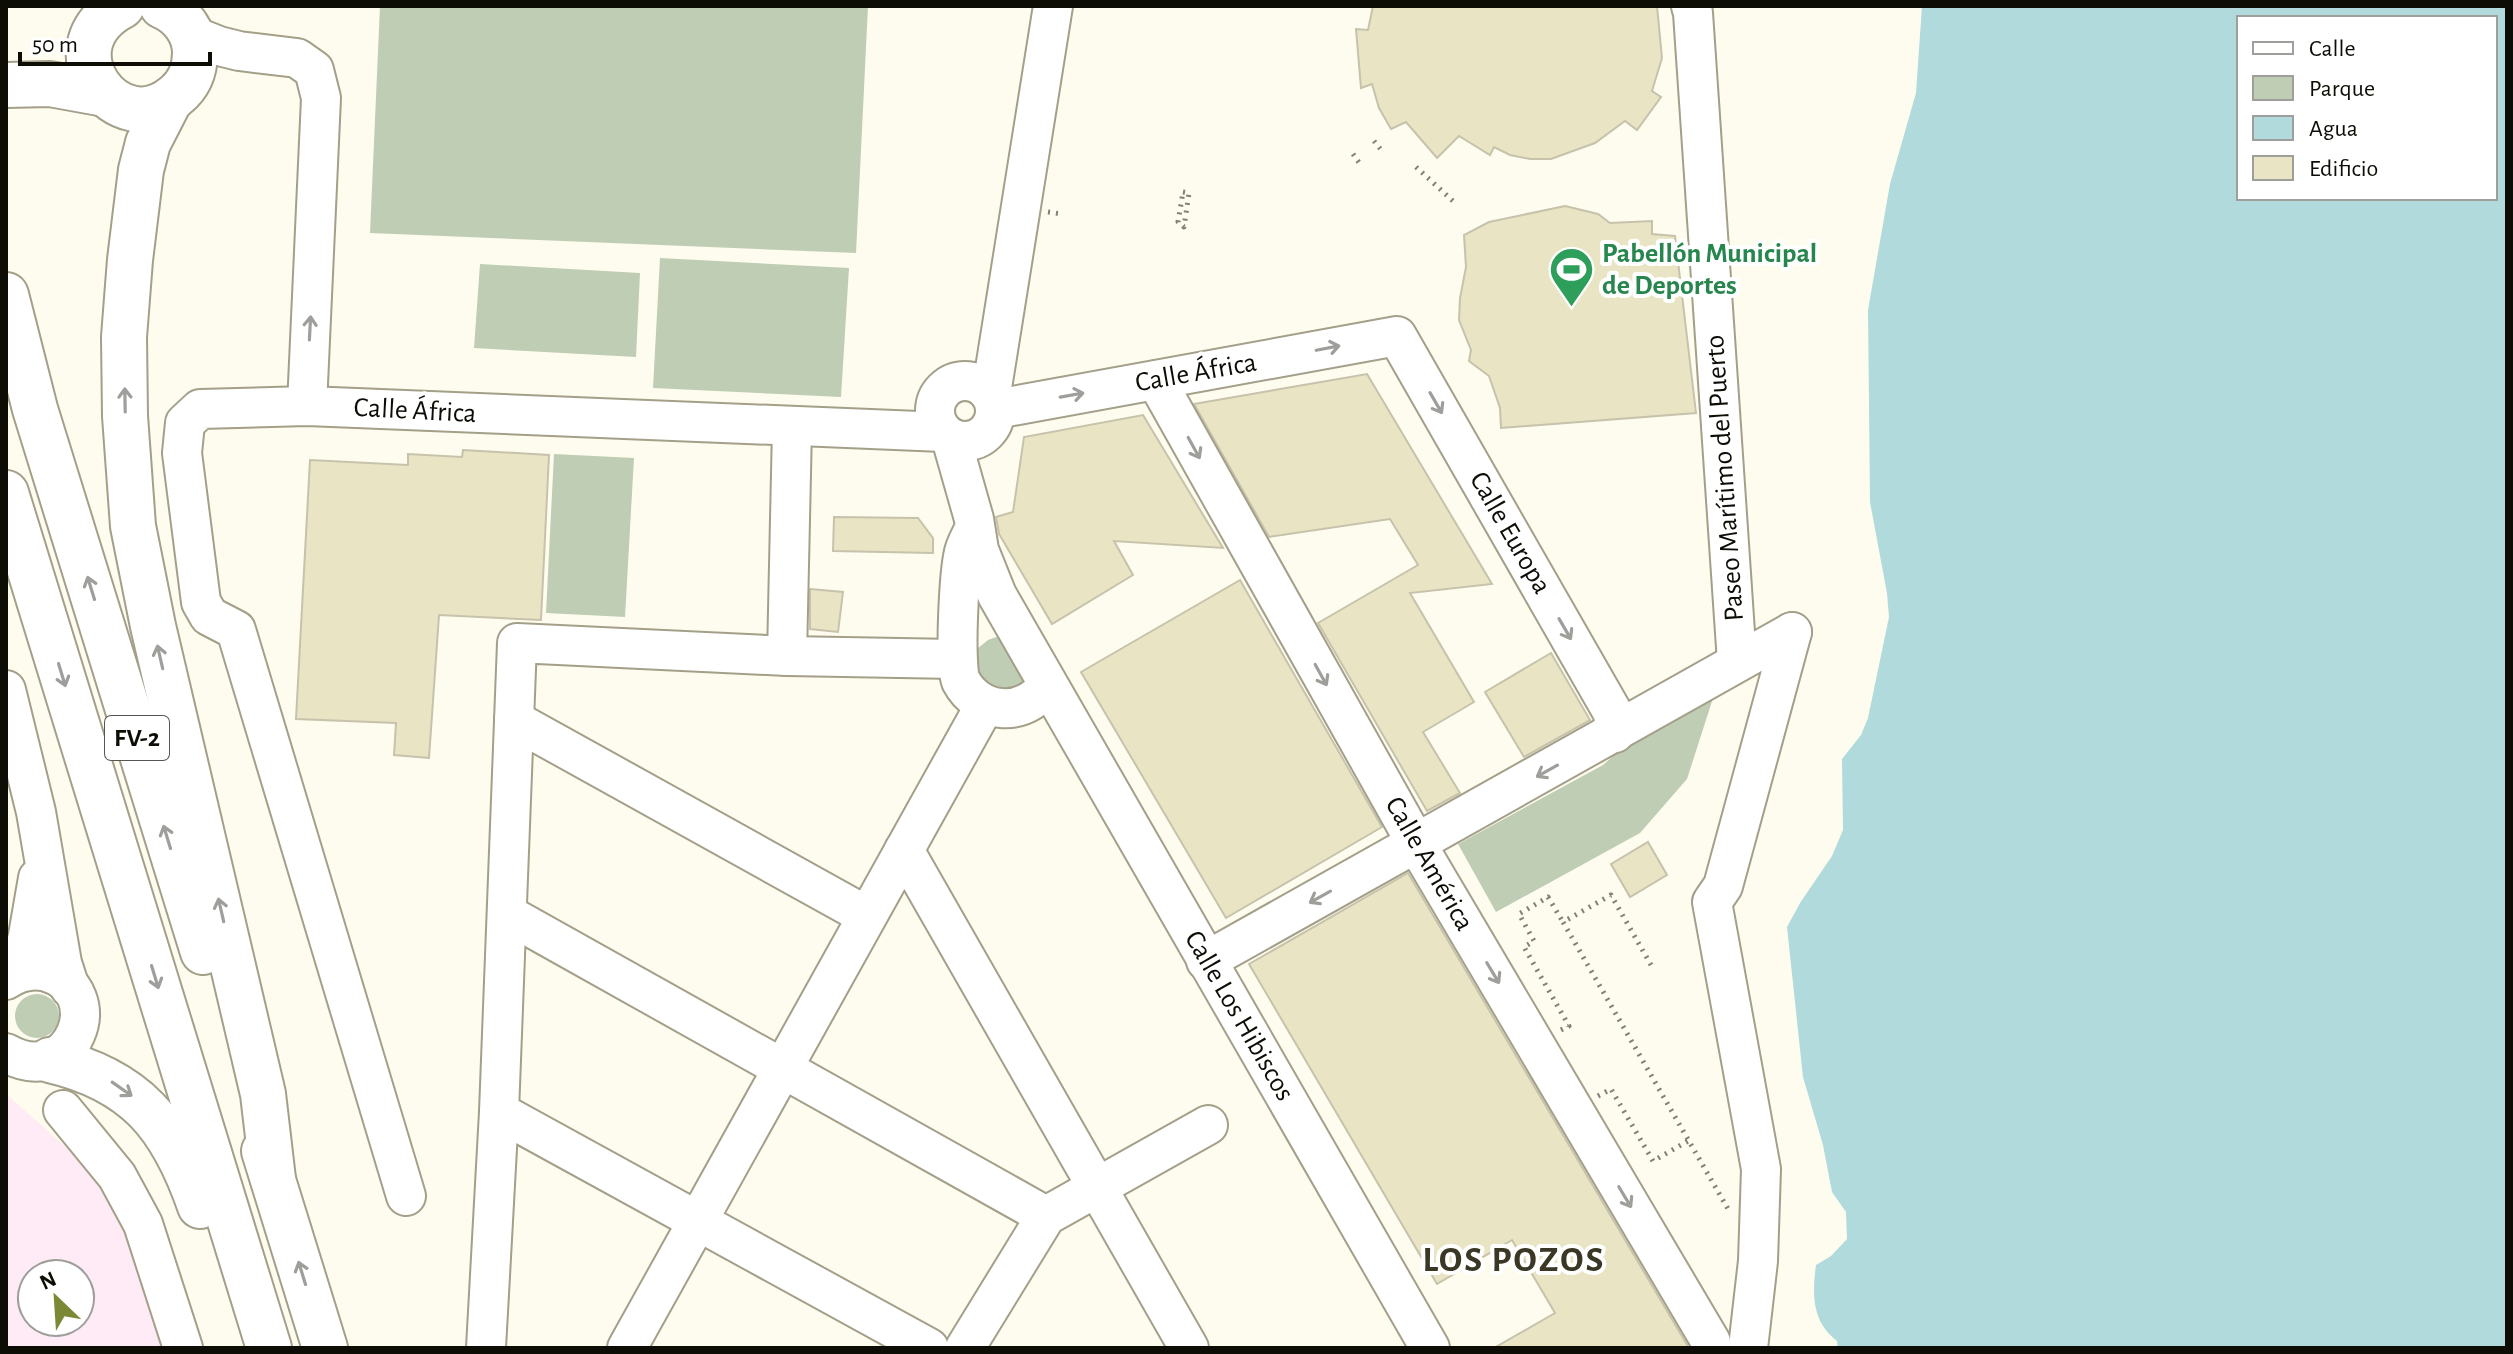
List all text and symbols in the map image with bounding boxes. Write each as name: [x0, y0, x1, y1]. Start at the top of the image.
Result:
scale bar: [20, 16, 210, 66]
legend: [2237, 16, 2497, 200]
text: 50 m: [32, 33, 78, 57]
text: Calle: [2309, 37, 2356, 61]
text: Parque: [2309, 77, 2375, 101]
text: Agua: [2309, 117, 2358, 141]
text: Edificio: [2309, 157, 2378, 181]
place label: Pabellón Municipal de Deportes: [1602, 240, 1817, 300]
sports icon: Pabellón Municipal de Deportes: [1547, 246, 1595, 309]
one-way arrow: [303, 315, 318, 342]
street label: Paseo Marítimo del Puerto: [1701, 334, 1749, 622]
one-way arrow: [1315, 340, 1340, 355]
street label: Calle África: [1133, 346, 1259, 397]
one-way arrow: [117, 387, 133, 414]
one-way arrow: [1059, 387, 1085, 402]
street label: Calle África: [353, 391, 477, 428]
one-way arrow: [1428, 391, 1444, 414]
one-way arrow: [1187, 436, 1202, 460]
street label: Calle Europa: [1464, 467, 1556, 599]
one-way arrow: [83, 576, 98, 602]
one-way arrow: [1557, 617, 1573, 640]
one-way arrow: [152, 645, 167, 671]
one-way arrow: [55, 661, 70, 687]
one-way arrow: [1313, 663, 1329, 686]
road number: FV-2: [105, 716, 169, 760]
one-way arrow: [1536, 763, 1559, 779]
street label: Calle América: [1380, 792, 1478, 936]
one-way arrow: [159, 824, 174, 849]
one-way arrow: [1309, 889, 1332, 905]
one-way arrow: [212, 898, 227, 924]
street label: Calle Los Hibiscos: [1179, 926, 1299, 1106]
one-way arrow: [1485, 961, 1501, 984]
one-way arrow: [148, 963, 163, 989]
one-way arrow: [110, 1081, 132, 1097]
one-way arrow: [1617, 1185, 1633, 1208]
district label: LOS POZOS: [1423, 1242, 1605, 1278]
north arrow: [16, 1258, 96, 1338]
one-way arrow: [294, 1261, 309, 1287]
text: N: [36, 1268, 60, 1294]

